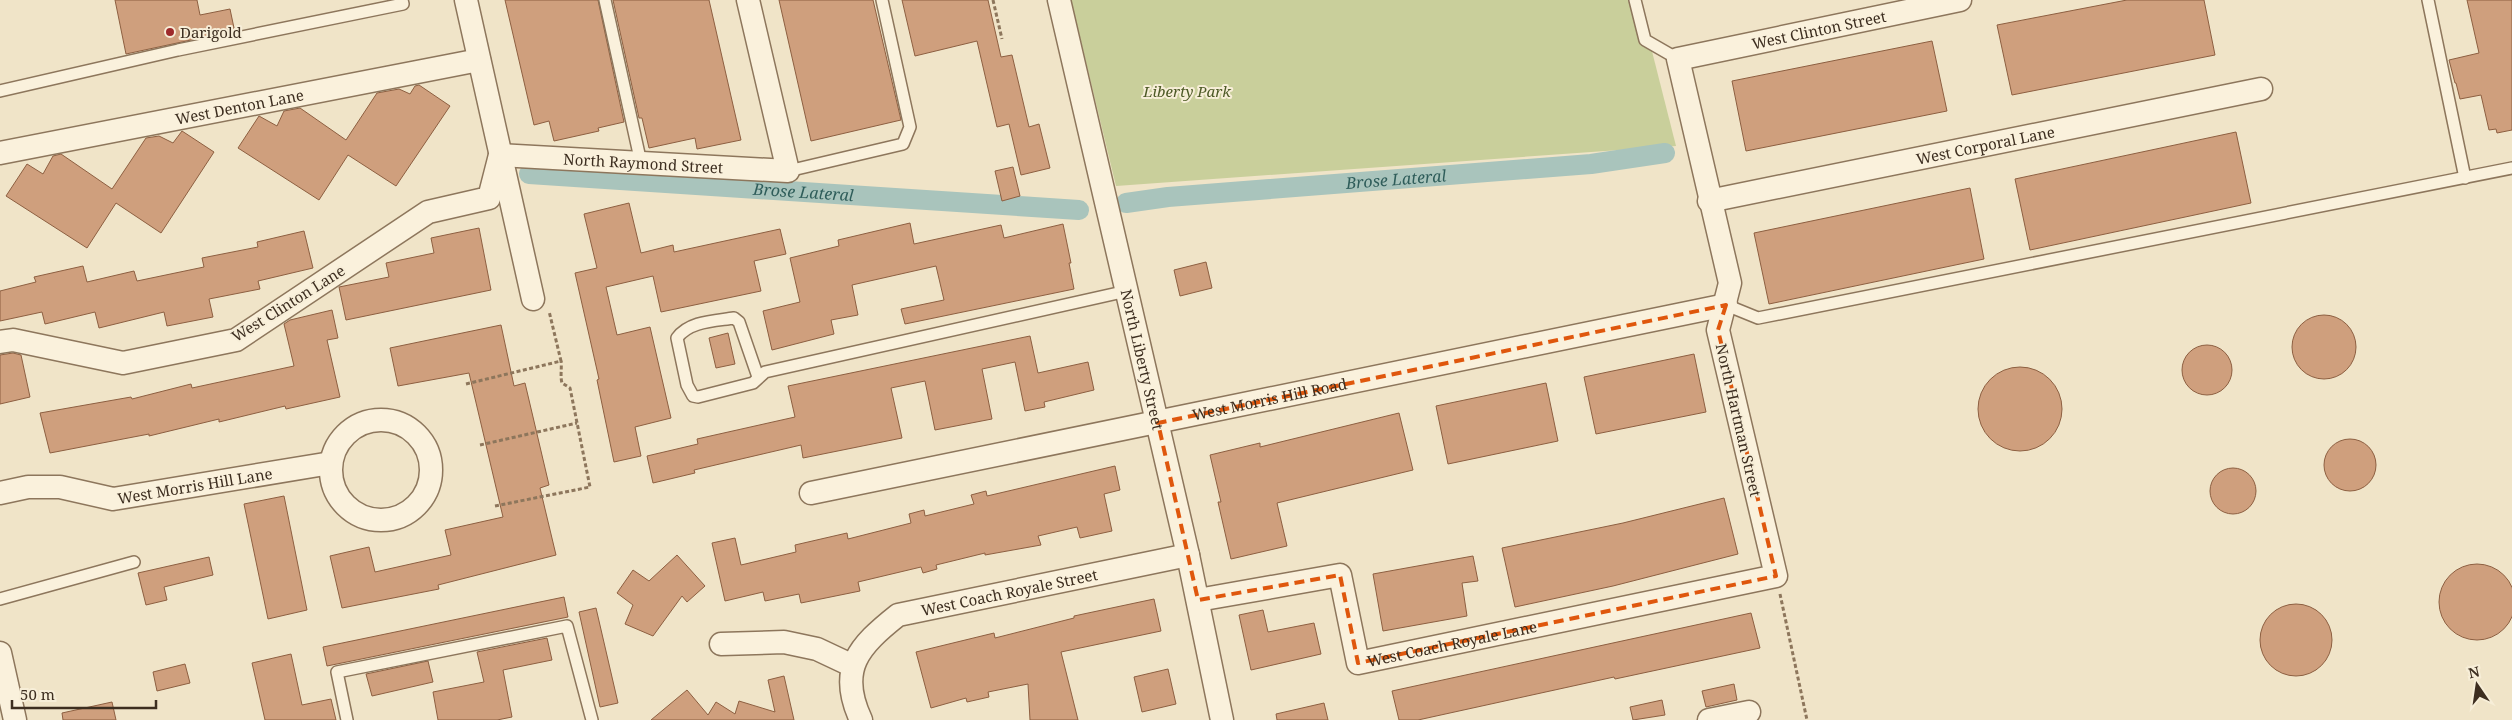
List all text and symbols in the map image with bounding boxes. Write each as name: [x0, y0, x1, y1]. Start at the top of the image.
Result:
street label: West Clinton Street: [1750, 6, 1888, 53]
place label: Darigold: [180, 22, 242, 42]
marker: Darigold: [164, 26, 176, 38]
park label: Liberty Park: [1142, 81, 1231, 101]
street label: West Denton Lane: [174, 84, 305, 129]
street label: West Corporal Lane: [1914, 121, 2056, 169]
street label: North Raymond Street: [563, 149, 724, 177]
water label: Brose Lateral: [1344, 164, 1447, 194]
water label: Brose Lateral: [751, 178, 854, 206]
street label: West Clinton Lane: [228, 260, 348, 346]
street label: North Liberty Street: [1117, 287, 1169, 432]
street label: North Hartman Street: [1712, 341, 1766, 499]
street label: West Morris Hill Road: [1190, 373, 1348, 424]
street label: West Morris Hill Lane: [116, 463, 274, 508]
street label: West Coach Royale Street: [919, 564, 1099, 620]
street label: West Coach Royale Lane: [1365, 616, 1539, 671]
north arrow: [2452, 660, 2502, 710]
text: N: [2466, 661, 2481, 682]
scale bar: [12, 678, 156, 710]
text: 50 m: [20, 684, 55, 704]

